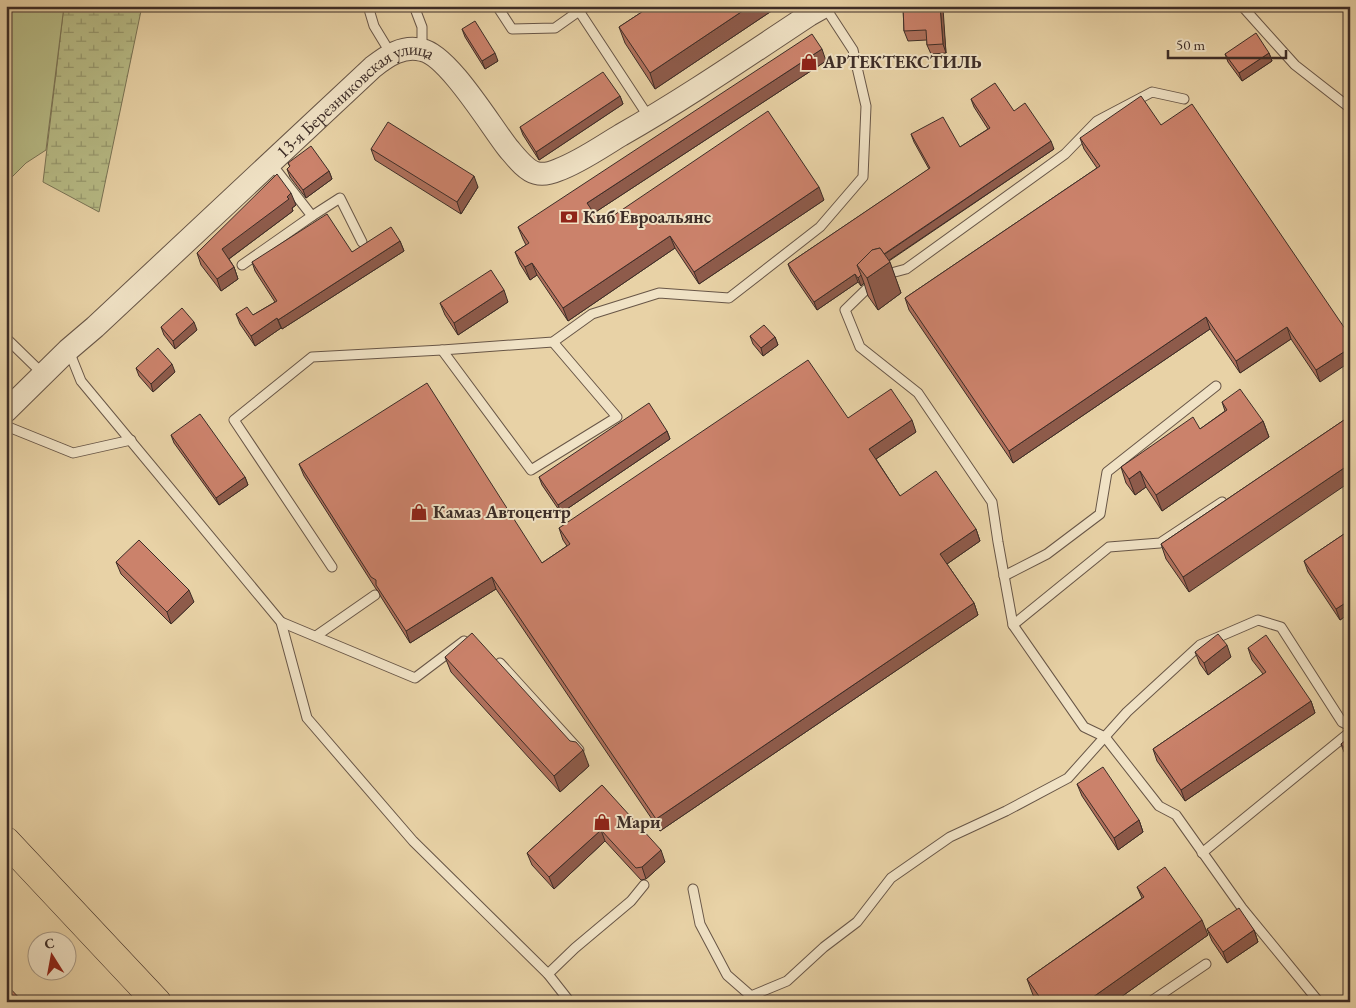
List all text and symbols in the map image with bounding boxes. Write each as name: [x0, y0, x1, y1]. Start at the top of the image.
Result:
scale bar: [1168, 28, 1286, 60]
text: 50 m: [1176, 35, 1205, 54]
street label: 13-я Березниковская улица: [271, 37, 440, 163]
place label: АРТЕКТЕКСТИЛЬ: [822, 50, 982, 73]
shop icon: АРТЕКТЕКСТИЛЬ: [799, 52, 819, 72]
place label: Киб Евроальянс: [583, 205, 712, 228]
bank icon: Киб Евроальянс: [559, 207, 579, 227]
place label: Камаз Автоцентр: [433, 500, 571, 523]
shop icon: Камаз Автоцентр: [409, 502, 429, 522]
place label: Мари: [616, 810, 661, 833]
shop icon: Мари: [592, 812, 612, 832]
north arrow: [28, 930, 78, 980]
text: С: [43, 933, 56, 953]

